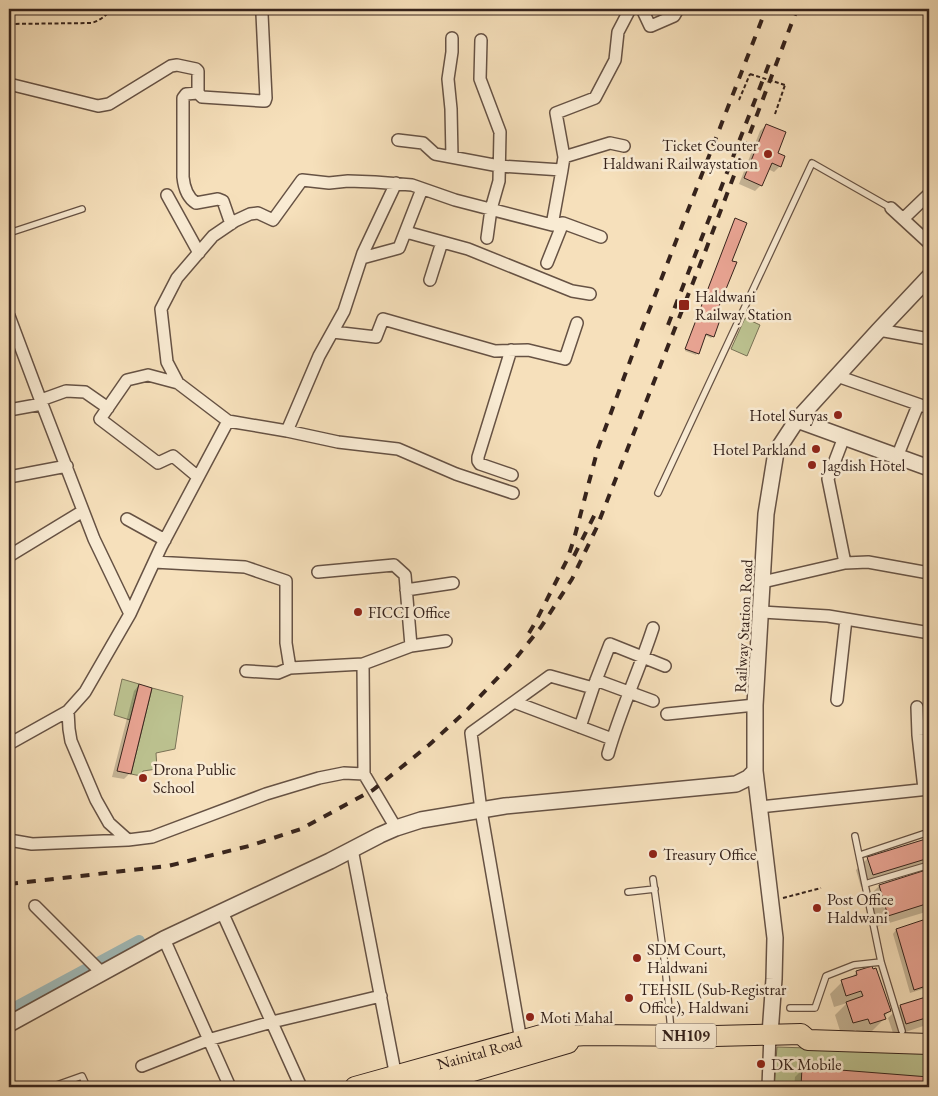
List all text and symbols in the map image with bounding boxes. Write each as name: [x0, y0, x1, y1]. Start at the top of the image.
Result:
place label: Ticket Counter Haldwani Railwaystation: [603, 135, 759, 174]
marker: Ticket Counter Haldwani Railwaystation: [762, 148, 774, 160]
place label: Haldwani Railway Station: [695, 286, 792, 325]
marker: Haldwani Railway Station: [677, 298, 691, 312]
place label: Hotel Suryas: [749, 405, 828, 426]
marker: Hotel Suryas: [832, 409, 844, 421]
place label: Hotel Parkland: [713, 439, 807, 460]
marker: Hotel Parkland: [810, 443, 822, 455]
place label: Jagdish Hotel: [820, 455, 906, 476]
marker: Jagdish Hotel: [806, 459, 818, 471]
street label: Railway Station Road: [730, 558, 758, 693]
place label: FICCI Office: [368, 602, 450, 623]
marker: FICCI Office: [352, 606, 364, 618]
place label: Drona Public School: [153, 759, 236, 798]
marker: Drona Public School: [137, 772, 149, 784]
place label: Treasury Office: [663, 844, 756, 865]
marker: Treasury Office: [647, 848, 659, 860]
place label: Post Office Haldwani: [827, 889, 893, 928]
marker: Post Office Haldwani: [811, 902, 823, 914]
place label: SDM Court, Haldwani: [647, 939, 726, 978]
marker: SDM Court, Haldwani: [631, 952, 643, 964]
place label: TEHSIL (Sub-Registrar Office), Haldwani: [639, 979, 787, 1018]
marker: TEHSIL (Sub-Registrar Office), Haldwani: [623, 992, 635, 1004]
place label: Moti Mahal: [540, 1007, 613, 1028]
marker: Moti Mahal: [524, 1011, 536, 1023]
road number: NH109: [656, 1024, 716, 1048]
street label: Nainital Road: [434, 1031, 525, 1075]
place label: DK Mobile: [771, 1054, 841, 1075]
marker: DK Mobile: [755, 1058, 767, 1070]

